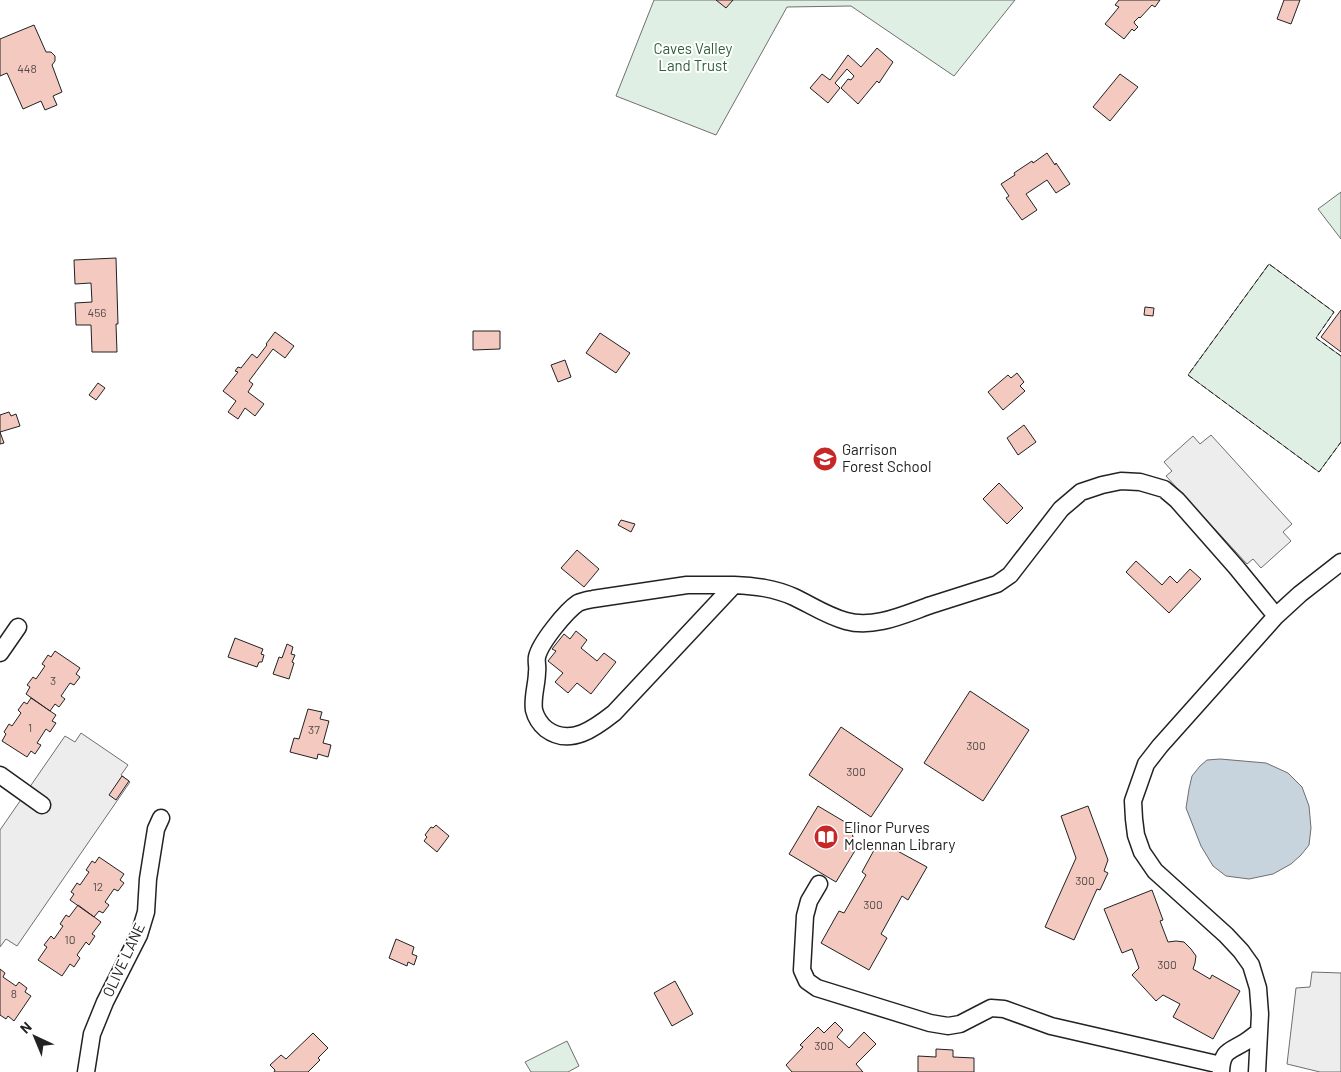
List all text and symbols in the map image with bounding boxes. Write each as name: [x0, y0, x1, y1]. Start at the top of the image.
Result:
park label: Caves Valley Land Trust: [654, 39, 733, 74]
house number: 448: [17, 61, 37, 75]
house number: 456: [88, 305, 106, 319]
place label: Garrison Forest School: [842, 440, 931, 475]
school or university icon: Garrison Forest School: [812, 446, 838, 472]
house number: 3: [50, 673, 56, 687]
house number: 1: [28, 720, 32, 734]
house number: 37: [308, 722, 320, 736]
house number: 300: [966, 738, 986, 752]
house number: 300: [846, 764, 866, 778]
place label: Elinor Purves Mclennan Library: [844, 818, 955, 853]
library icon: Elinor Purves Mclennan Library: [813, 824, 839, 850]
house number: 300: [1075, 873, 1095, 887]
house number: 12: [93, 879, 103, 893]
house number: 300: [863, 897, 883, 911]
street label: OLIVE LANE: [98, 920, 148, 999]
house number: 10: [65, 932, 75, 946]
house number: 300: [1157, 957, 1177, 971]
house number: 8: [11, 986, 17, 1000]
north arrow: [10, 1012, 60, 1062]
text: N: [16, 1018, 35, 1037]
house number: 300: [814, 1038, 834, 1052]

